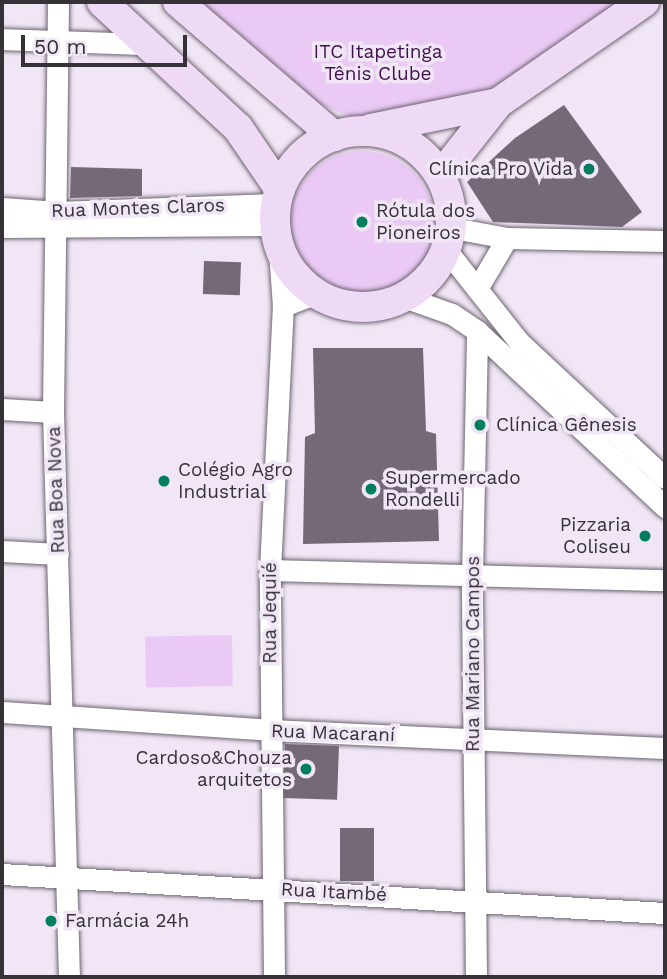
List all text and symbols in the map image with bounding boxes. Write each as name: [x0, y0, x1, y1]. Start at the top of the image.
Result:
scale bar: [24, 21, 191, 65]
text: 50 m: [34, 34, 86, 59]
park label: ITC Itapetinga Tênis Clube: [314, 41, 442, 85]
place label: Clínica Pro Vida: [427, 158, 573, 180]
marker: Clínica Pro Vida: [579, 159, 599, 179]
street label: Rua Montes Claros: [50, 194, 226, 222]
place label: Rótula dos Pioneiros: [376, 200, 476, 244]
marker: Rótula dos Pioneiros: [354, 214, 370, 230]
place label: Clínica Gênesis: [496, 414, 637, 436]
marker: Clínica Gênesis: [470, 415, 490, 435]
street label: Rua Boa Nova: [42, 426, 70, 554]
place label: Colégio Agro Industrial: [178, 459, 294, 503]
place label: Supermercado Rondelli: [385, 467, 521, 511]
marker: Colégio Agro Industrial: [156, 473, 172, 489]
marker: Supermercado Rondelli: [363, 481, 379, 497]
place label: Pizzaria Coliseu: [560, 514, 631, 558]
marker: Pizzaria Coliseu: [637, 528, 653, 544]
street label: Rua Mariano Campos: [462, 556, 484, 752]
street label: Rua Jequié: [259, 562, 281, 664]
street label: Rua Macaraní: [270, 719, 396, 747]
place label: Cardoso&Chouza arquitetos: [135, 747, 292, 791]
marker: Cardoso&Chouza arquitetos: [298, 761, 314, 777]
street label: Rua Itambé: [280, 878, 388, 906]
place label: Farmácia 24h: [65, 910, 190, 932]
marker: Farmácia 24h: [43, 913, 59, 929]

